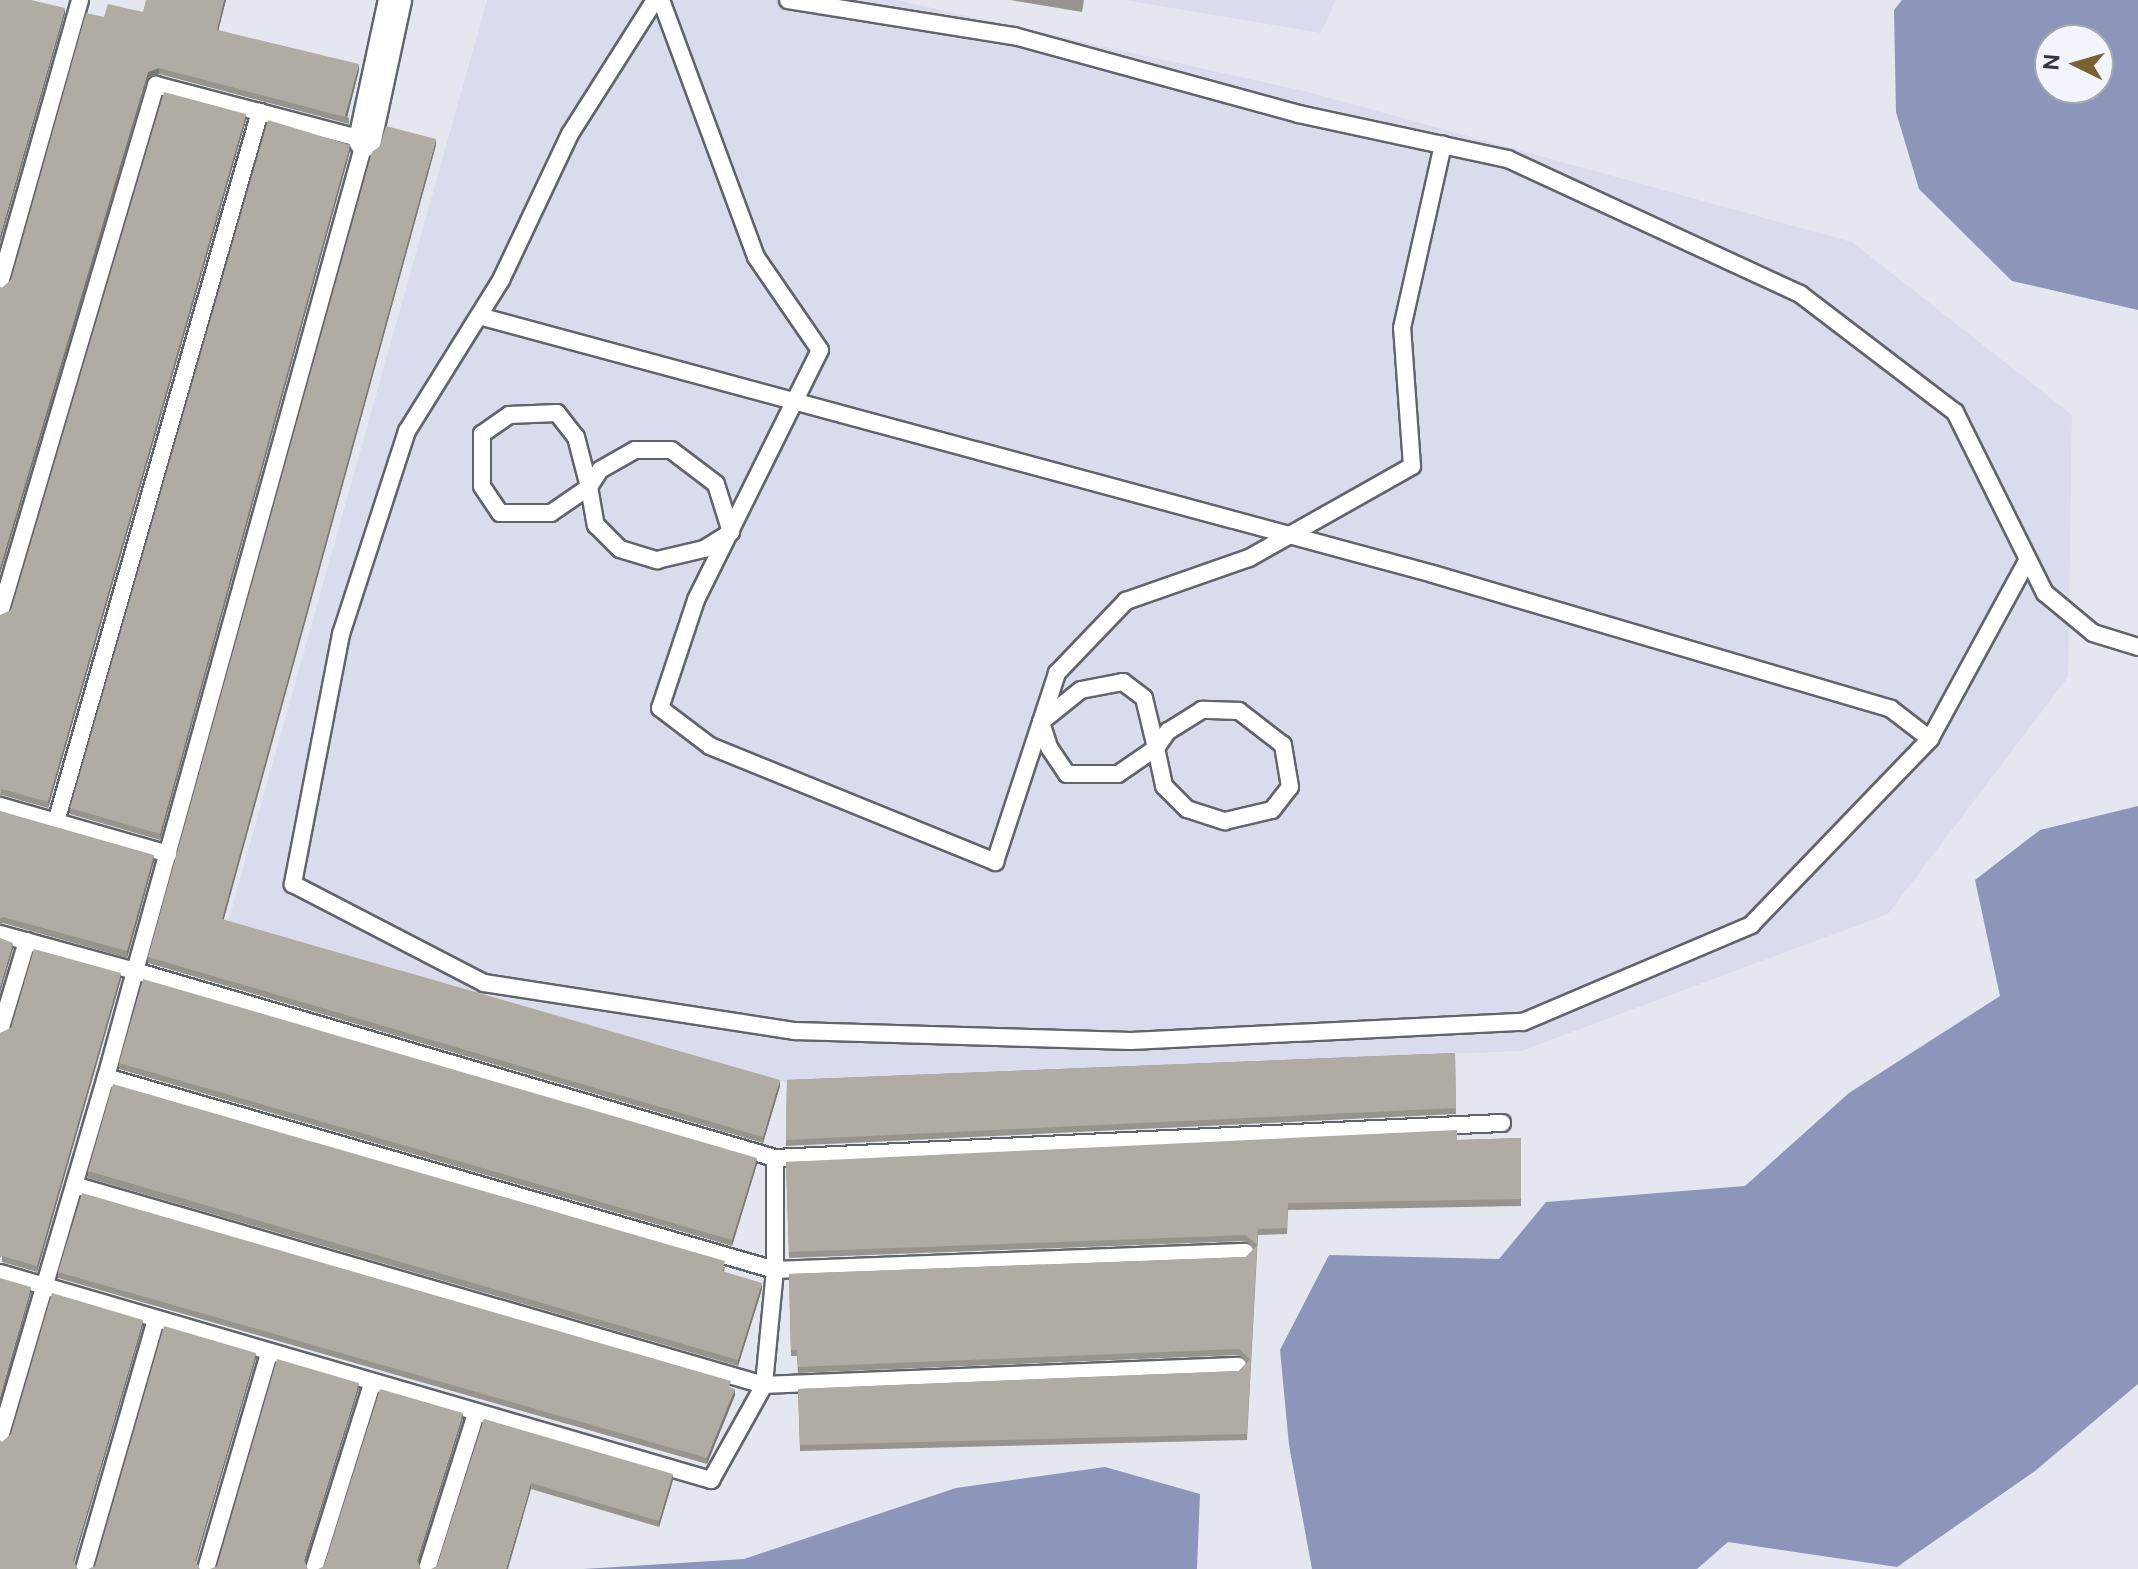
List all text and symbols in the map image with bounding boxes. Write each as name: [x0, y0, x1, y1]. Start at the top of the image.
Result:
north arrow: [2034, 24, 2114, 104]
text: N: [2036, 53, 2067, 71]

